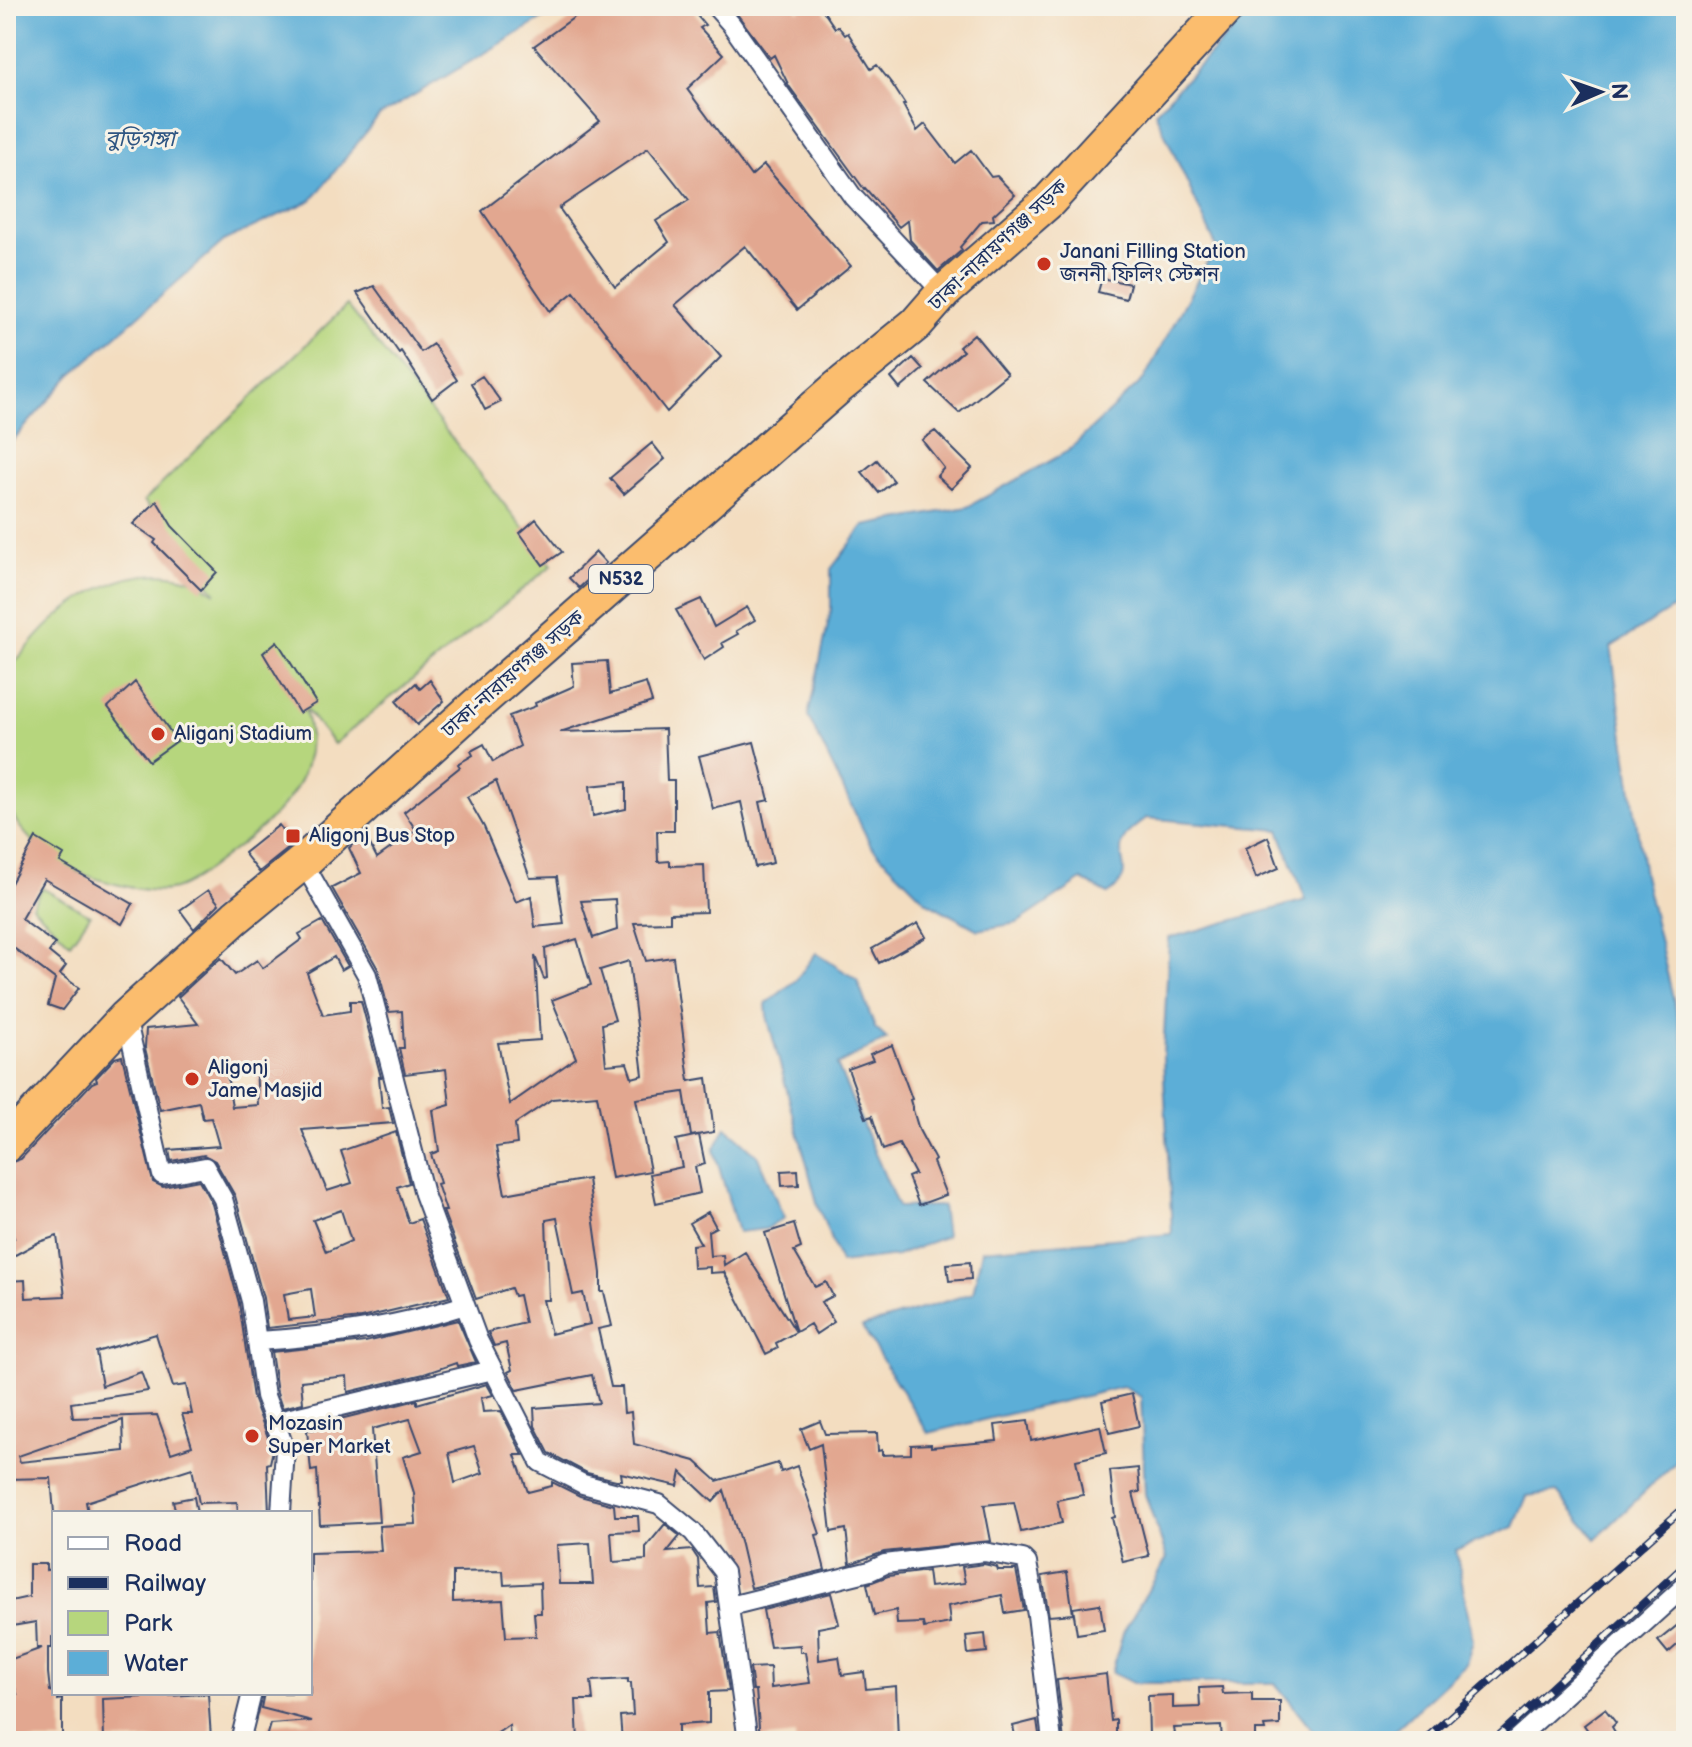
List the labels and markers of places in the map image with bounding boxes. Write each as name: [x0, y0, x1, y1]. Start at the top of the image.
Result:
place label: Janani Filling Station জননী ফিলিং স্টেশন: [1059, 240, 1246, 287]
marker: Janani Filling Station জননী ফিলিং স্টেশন: [1035, 255, 1053, 273]
place label: Aliganj Stadium: [174, 722, 312, 746]
marker: Aliganj Stadium: [149, 725, 167, 743]
place label: Aligonj Bus Stop: [309, 824, 455, 848]
marker: Aligonj Bus Stop: [284, 827, 302, 845]
place label: Aligonj Jame Masjid: [208, 1056, 323, 1103]
marker: Aligonj Jame Masjid: [183, 1070, 201, 1088]
place label: Mozasin Super Market: [268, 1412, 391, 1459]
marker: Mozasin Super Market: [243, 1427, 261, 1445]

